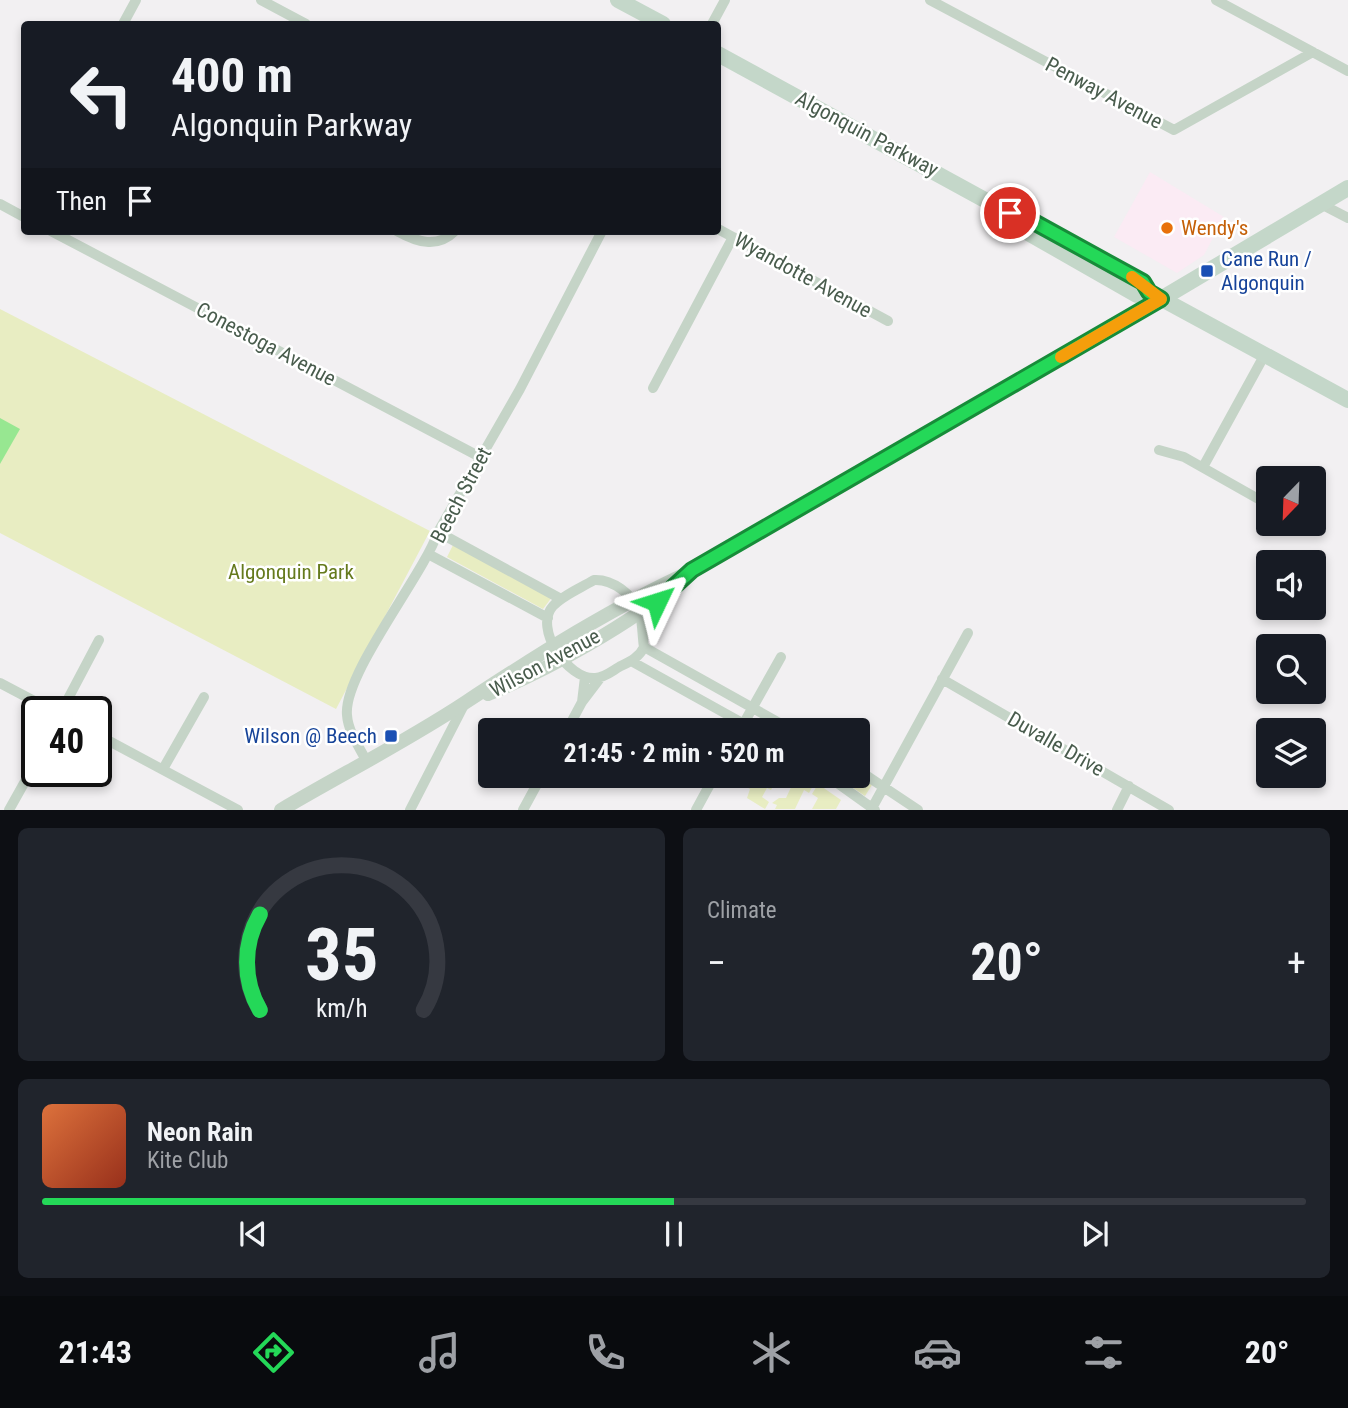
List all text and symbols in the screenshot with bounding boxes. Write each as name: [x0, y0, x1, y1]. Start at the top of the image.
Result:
text: 400 m: [171, 47, 293, 104]
icon: left: [56, 49, 147, 140]
street label: Penway Avenue: [1041, 52, 1167, 134]
street label: Algonquin Parkway: [792, 86, 943, 182]
text: Algonquin Parkway: [171, 106, 412, 144]
icon: arrive: [121, 182, 159, 220]
pin: [980, 183, 1040, 243]
text: Then: [56, 186, 107, 216]
icon: arrive: [991, 194, 1029, 232]
place label: Wendy's: [1181, 216, 1248, 240]
marker: Wendy's: [1159, 220, 1175, 236]
street label: Wyandotte Avenue: [730, 227, 876, 323]
place label: Cane Run / Algonquin: [1221, 247, 1312, 295]
marker: Cane Run / Algonquin: [1199, 263, 1215, 279]
street label: Conestoga Avenue: [192, 297, 340, 391]
street label: Beech Street: [426, 443, 496, 547]
north arrow: [1256, 466, 1326, 536]
map controls: [1256, 466, 1326, 788]
button: sound: [1256, 550, 1326, 620]
park label: Algonquin Park: [228, 560, 354, 584]
position arrow: [620, 565, 694, 639]
street label: Wilson Avenue: [486, 624, 604, 702]
button: search: [1256, 634, 1326, 704]
speed limit sign: 40: [21, 696, 112, 787]
street label: Duvalle Drive: [1004, 707, 1109, 781]
button: layers: [1256, 718, 1326, 788]
place label: Wilson @ Beech: [244, 724, 377, 748]
marker: Wilson @ Beech: [383, 728, 399, 744]
text: 21:45 · 2 min · 520 m: [564, 738, 784, 768]
text: Climate: [707, 897, 777, 924]
text: 35: [305, 913, 378, 999]
text: 20°: [970, 932, 1043, 993]
text: −: [707, 941, 726, 985]
text: +: [1287, 941, 1306, 985]
text: km/h: [316, 994, 367, 1023]
text: Neon Rain: [147, 1117, 253, 1147]
text: Kite Club: [147, 1147, 228, 1174]
icon: previous: [234, 1215, 272, 1253]
icon: pause: [655, 1215, 693, 1253]
icon: next: [1076, 1215, 1114, 1253]
icon: directions: [249, 1328, 298, 1377]
icon: music: [415, 1328, 464, 1377]
icon: phone: [581, 1328, 630, 1377]
icon: climate: [747, 1328, 796, 1377]
icon: car: [913, 1328, 962, 1377]
icon: filters: [1079, 1328, 1128, 1377]
text: 21:43: [58, 1333, 132, 1371]
text: 20°: [1245, 1333, 1289, 1371]

